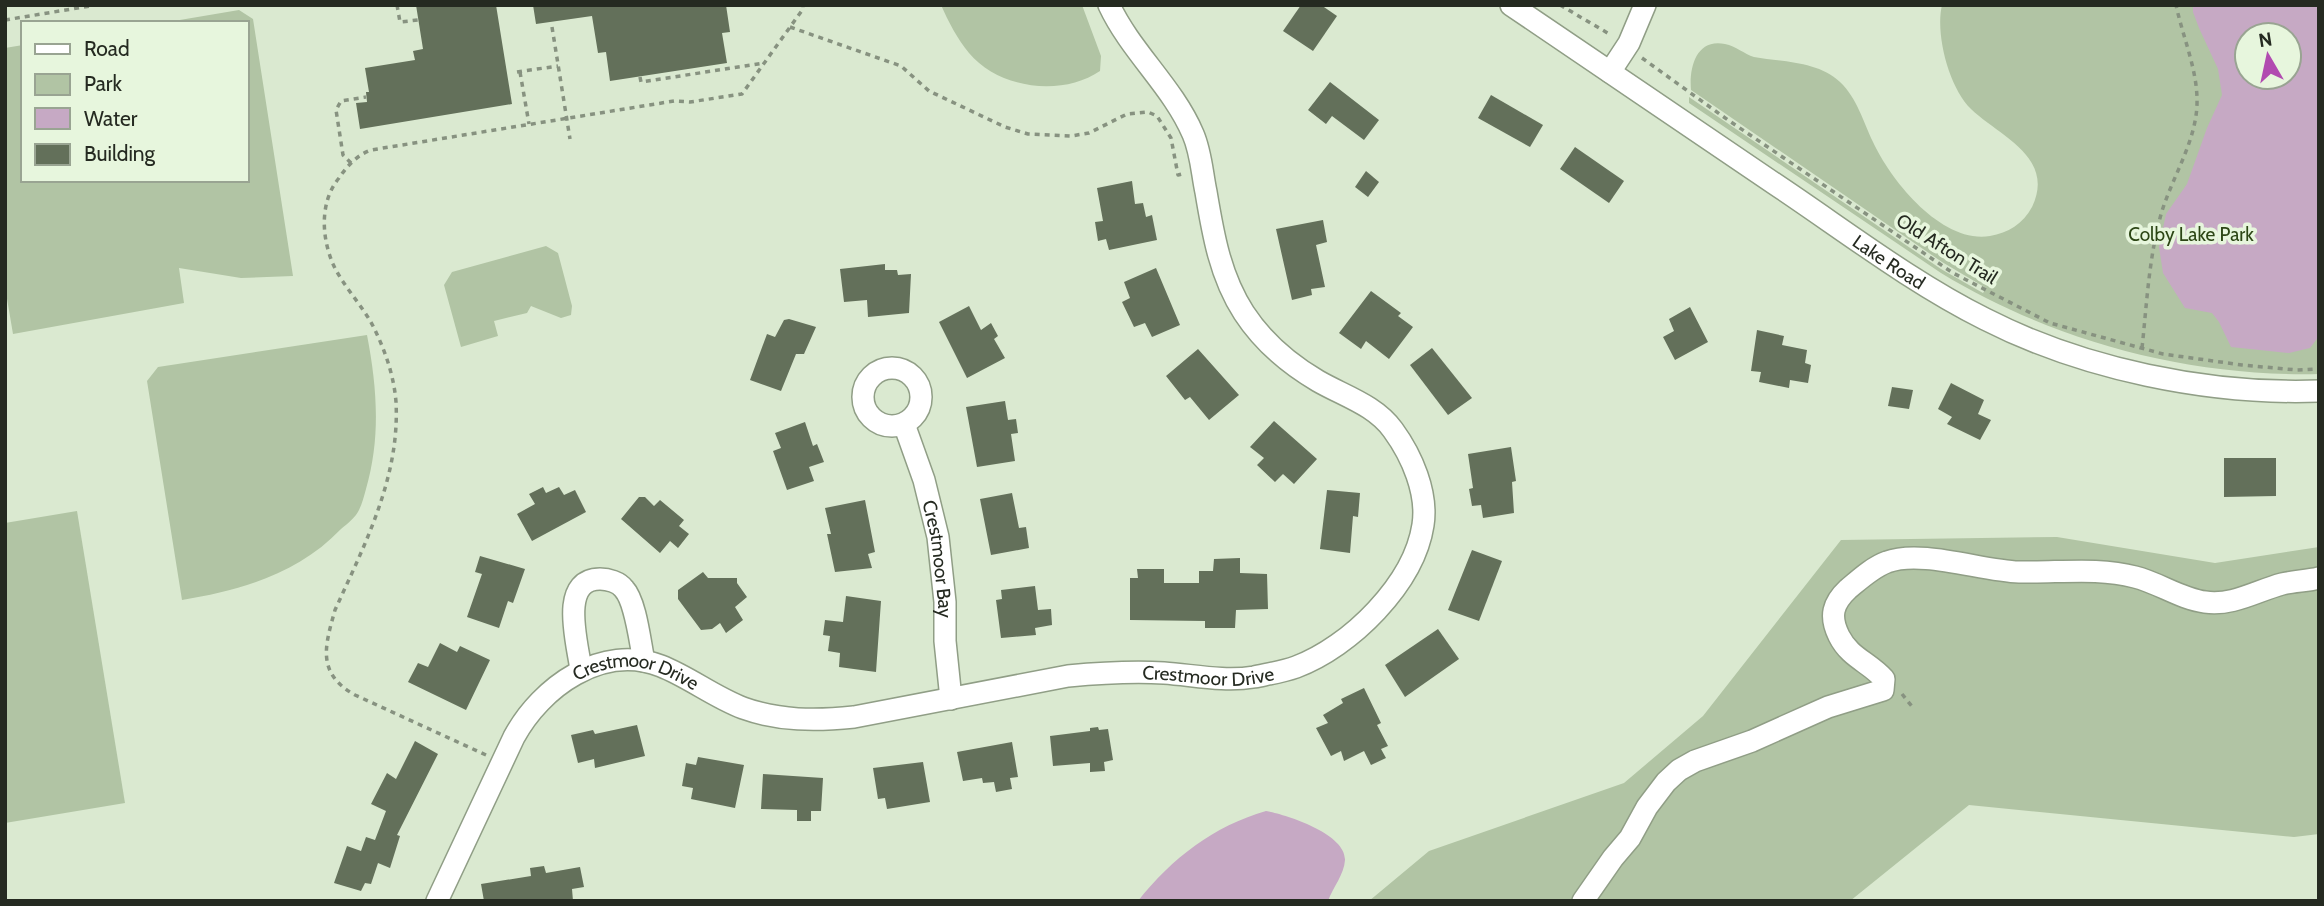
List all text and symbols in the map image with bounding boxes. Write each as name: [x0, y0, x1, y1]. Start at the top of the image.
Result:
legend: [21, 21, 248, 182]
north arrow: [2233, 21, 2303, 91]
text: N: [2257, 27, 2274, 52]
text: Road: [84, 36, 130, 61]
text: Park: [84, 71, 122, 96]
text: Water: [84, 106, 138, 131]
text: Building: [84, 141, 156, 166]
street label: Old Afton Trail: [1892, 209, 2002, 290]
park label: Colby Lake Park: [2128, 223, 2254, 246]
street label: Lake Road: [1848, 230, 1929, 294]
street label: Crestmoor Bay: [918, 498, 957, 618]
street label: Crestmoor Drive: [568, 648, 703, 695]
street label: Crestmoor Drive: [1142, 661, 1276, 690]

